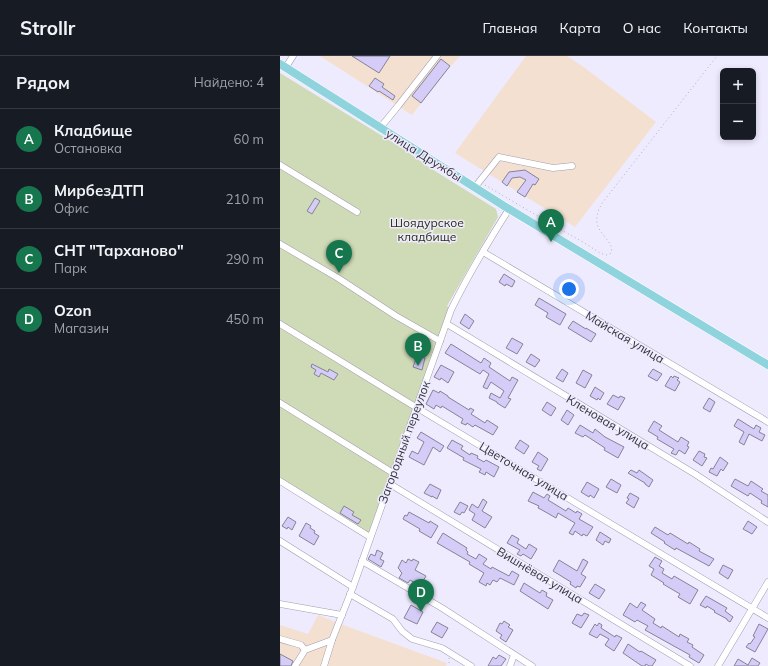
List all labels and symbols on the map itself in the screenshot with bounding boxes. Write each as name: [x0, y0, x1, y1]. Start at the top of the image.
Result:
street label: улица Дружбы: [383, 126, 465, 184]
pin: A: [538, 209, 564, 242]
park label: Шоядурское кладбище: [390, 215, 464, 244]
pin: C: [326, 240, 352, 273]
your location: [559, 279, 579, 299]
street label: Майская улица: [583, 308, 667, 366]
pin: B: [405, 333, 431, 366]
street label: Загородный переулок: [375, 378, 433, 506]
street label: Кленовая улица: [564, 391, 652, 453]
street label: Цветочная улица: [477, 438, 571, 504]
street label: Вишнёвая улица: [494, 543, 586, 607]
pin: D: [408, 579, 434, 612]

